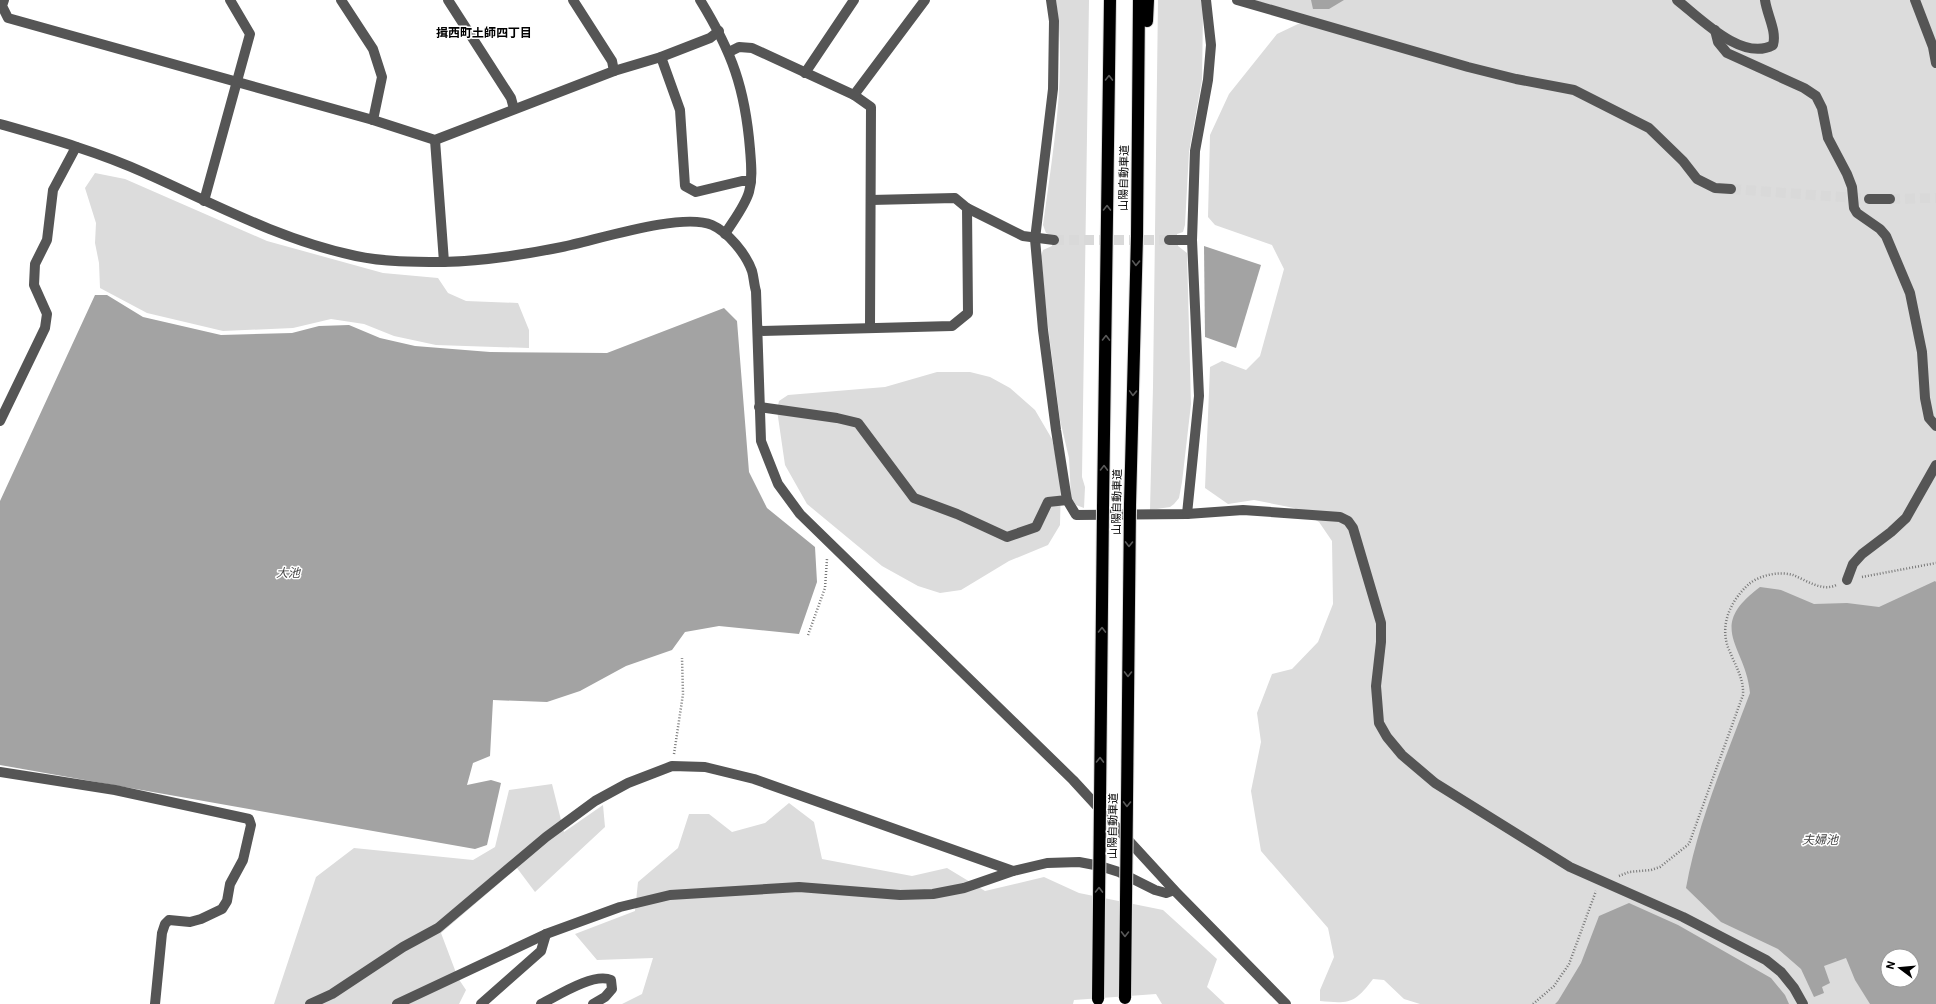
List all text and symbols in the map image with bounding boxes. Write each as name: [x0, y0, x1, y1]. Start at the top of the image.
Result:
district label: 揖西町土師四丁目: [436, 26, 532, 40]
one-way arrow: [1105, 75, 1113, 81]
street label: 山陽自動車道: [1117, 145, 1131, 211]
one-way arrow: [1103, 205, 1111, 211]
one-way arrow: [1132, 260, 1140, 266]
one-way arrow: [1102, 335, 1110, 341]
one-way arrow: [1129, 390, 1137, 396]
one-way arrow: [1100, 465, 1108, 471]
street label: 山陽自動車道: [1110, 469, 1124, 535]
one-way arrow: [1125, 541, 1133, 547]
water label: 大池: [276, 566, 301, 580]
one-way arrow: [1098, 627, 1106, 633]
one-way arrow: [1124, 671, 1132, 677]
one-way arrow: [1096, 757, 1105, 763]
street label: 山陽自動車道: [1106, 793, 1120, 859]
one-way arrow: [1123, 801, 1131, 807]
water label: 夫婦池: [1802, 833, 1839, 847]
one-way arrow: [1095, 887, 1103, 893]
one-way arrow: [1121, 931, 1129, 937]
north arrow: [1880, 948, 1920, 988]
text: N: [1884, 960, 1898, 971]

